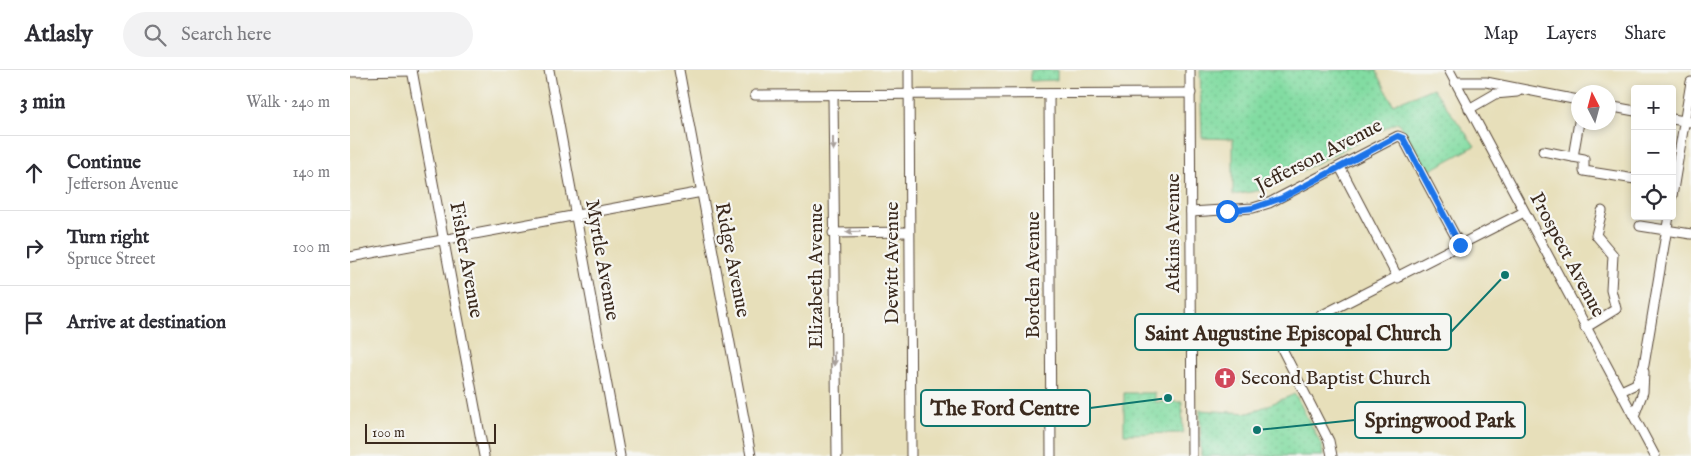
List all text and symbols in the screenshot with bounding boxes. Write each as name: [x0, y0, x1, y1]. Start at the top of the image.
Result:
search box: [123, 12, 473, 57]
text: Atlasly: [25, 19, 93, 50]
icon: search: [141, 21, 169, 49]
text: Search here: [181, 23, 271, 47]
text: Map: [1484, 23, 1518, 46]
text: Layers: [1546, 23, 1597, 46]
text: Share: [1625, 23, 1666, 46]
north arrow: [1571, 85, 1616, 130]
map controls: [1631, 85, 1676, 220]
button: +: [1631, 85, 1676, 130]
text: 3 min: [20, 89, 65, 116]
text: Walk · 240 m: [246, 93, 330, 113]
street label: Jefferson Avenue: [1250, 113, 1387, 200]
button: −: [1631, 130, 1676, 175]
one-way arrow: [829, 136, 837, 152]
text: Continue: [67, 151, 141, 175]
icon: ahead: [20, 159, 48, 187]
text: 140 m: [292, 163, 330, 183]
street label: Atkins Avenue: [1161, 173, 1186, 294]
text: Jefferson Avenue: [67, 175, 178, 195]
button: locate: [1631, 175, 1676, 220]
street label: Prospect Avenue: [1524, 188, 1610, 322]
street label: Myrtle Avenue: [579, 198, 625, 322]
street label: Fisher Avenue: [443, 200, 489, 320]
street label: Ridge Avenue: [709, 200, 755, 320]
route start: [1216, 200, 1239, 223]
street label: Dewitt Avenue: [880, 202, 905, 324]
street label: Elizabeth Avenue: [804, 203, 829, 349]
street label: Borden Avenue: [1021, 211, 1046, 339]
text: Turn right: [67, 226, 149, 250]
one-way arrow: [845, 229, 861, 237]
icon: right: [20, 234, 48, 262]
route end: [1449, 234, 1472, 257]
text: 100 m: [293, 238, 330, 258]
text: Spruce Street: [67, 250, 155, 270]
icon: arrive: [20, 309, 48, 337]
text: Arrive at destination: [67, 311, 226, 335]
callout: Saint Augustine Episcopal Church: [1135, 314, 1451, 350]
text: Saint Augustine Episcopal Church: [1145, 321, 1442, 348]
one-way arrow: [830, 351, 838, 367]
church icon: Second Baptist Church: [1213, 366, 1237, 390]
place label: Second Baptist Church: [1241, 366, 1431, 391]
callout: The Ford Centre: [921, 390, 1090, 426]
text: The Ford Centre: [930, 396, 1080, 423]
callout: Springwood Park: [1355, 402, 1525, 438]
text: Springwood Park: [1365, 408, 1516, 435]
scale bar: [365, 421, 496, 444]
text: 100 m: [372, 424, 405, 442]

